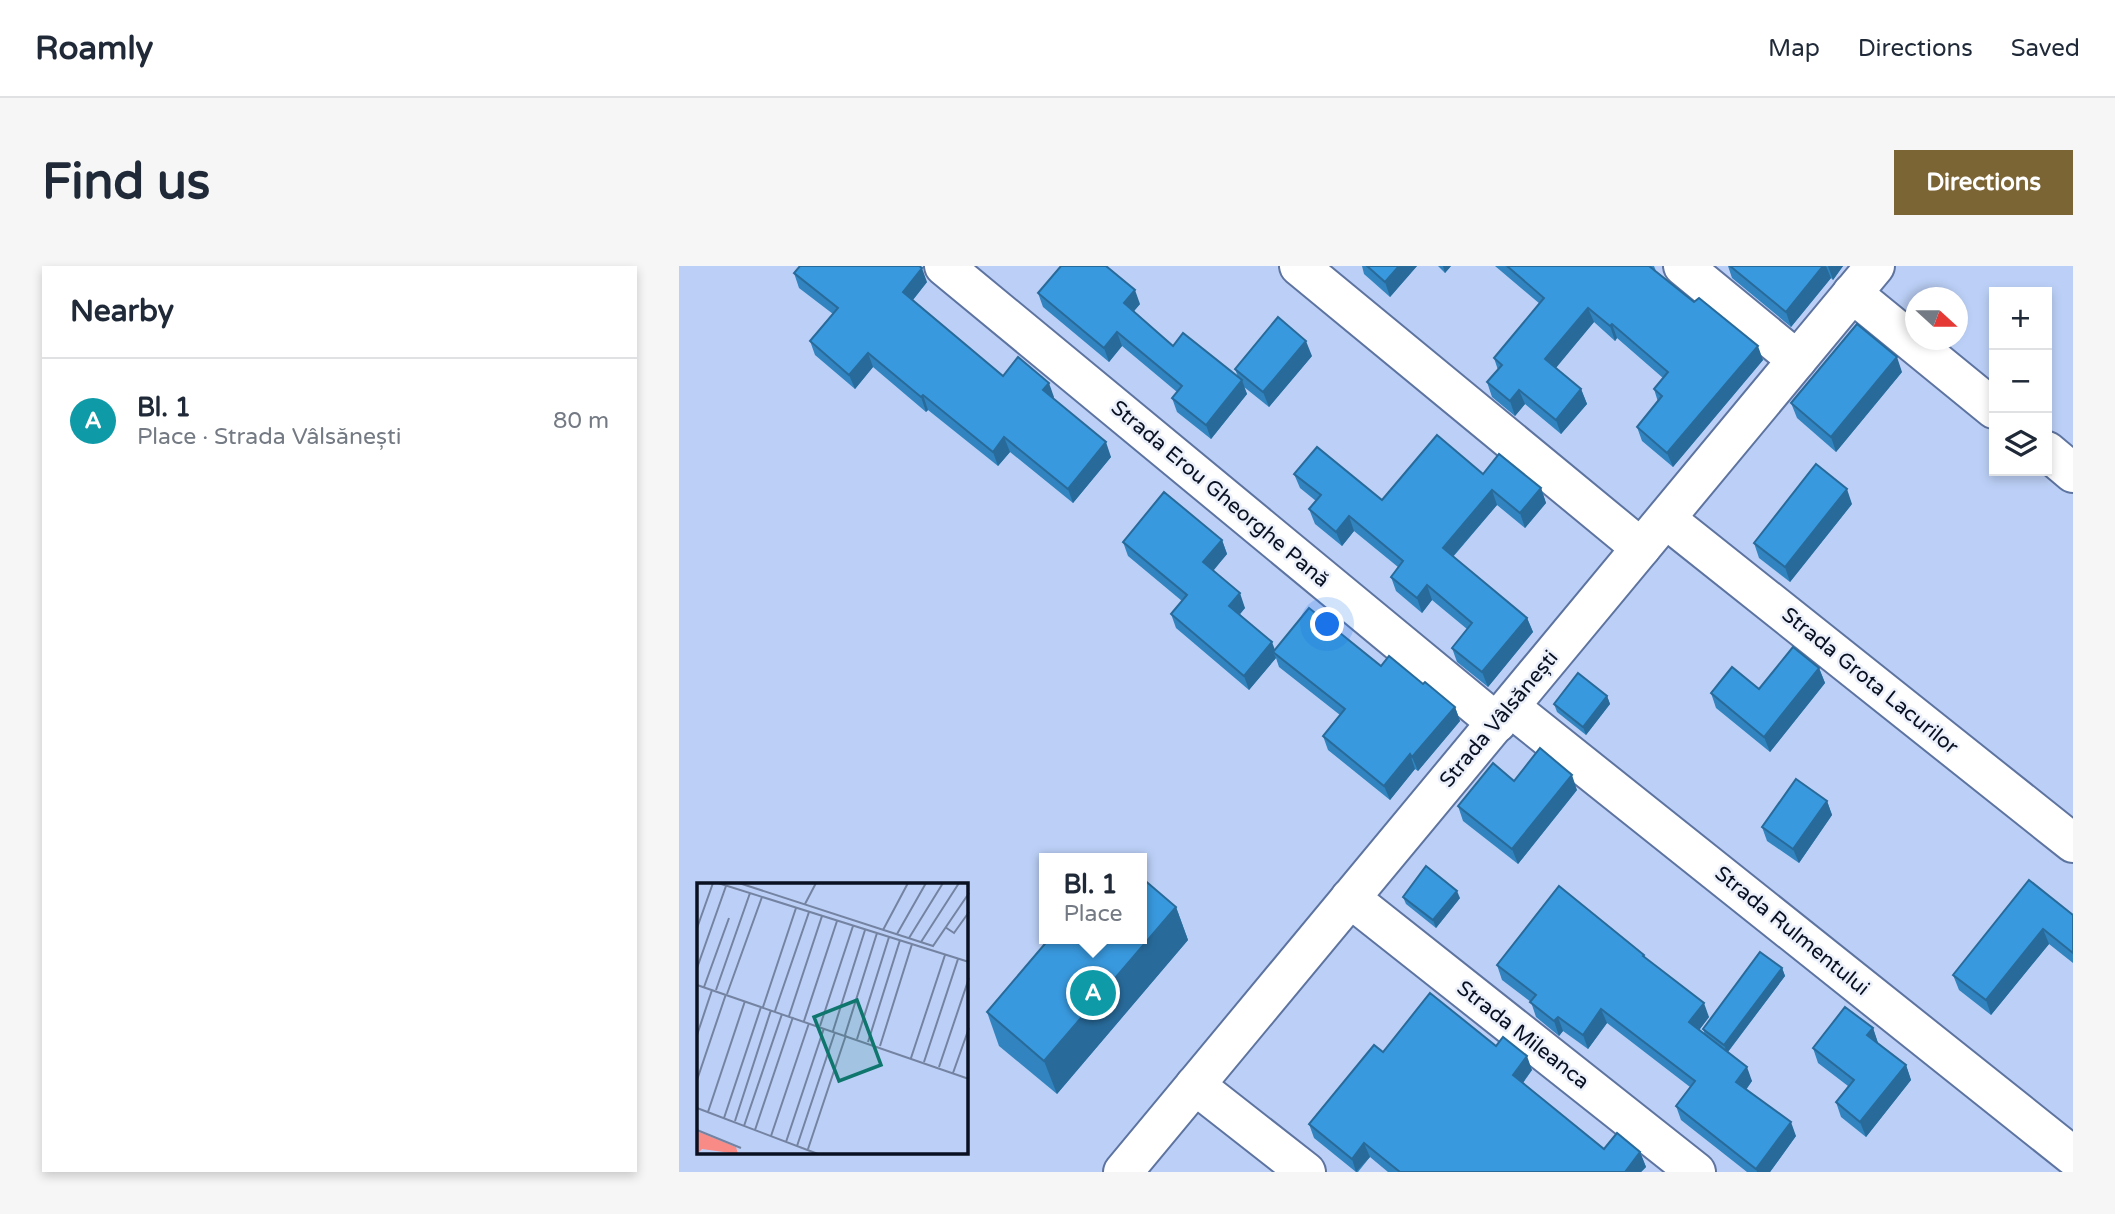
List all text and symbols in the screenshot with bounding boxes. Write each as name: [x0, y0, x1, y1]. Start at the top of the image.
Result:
text: Roamly: [35, 29, 153, 68]
text: Map: [1768, 34, 1820, 63]
text: Directions: [1858, 34, 1973, 63]
text: Saved: [2011, 34, 2080, 63]
button: Directions: [1894, 150, 2073, 215]
text: Find us: [42, 153, 210, 212]
north arrow: [1905, 287, 1968, 350]
map controls: [1989, 287, 2052, 476]
button: +: [1989, 287, 2052, 350]
text: Nearby: [70, 293, 174, 330]
button: −: [1989, 350, 2052, 413]
text: Bl. 1: [137, 392, 191, 423]
street label: Strada Erou Gheorghe Pană: [1106, 395, 1334, 593]
text: A: [84, 407, 102, 435]
text: 80 m: [553, 407, 609, 435]
button: layers: [1989, 413, 2052, 476]
text: Place · Strada Vâlsănești: [137, 423, 402, 451]
street label: Strada Grota Lacurilor: [1777, 602, 1963, 760]
your location: [1310, 607, 1344, 641]
street label: Strada Vâlsănești: [1434, 645, 1564, 793]
popup: [1039, 853, 1147, 944]
street label: Strada Rulmentului: [1710, 861, 1874, 1001]
text: Bl. 1: [1063, 869, 1118, 900]
inset map: [697, 883, 968, 1154]
text: Place: [1063, 900, 1123, 928]
pin: A: [1070, 967, 1116, 1019]
street label: Strada Mileanca: [1452, 976, 1594, 1094]

